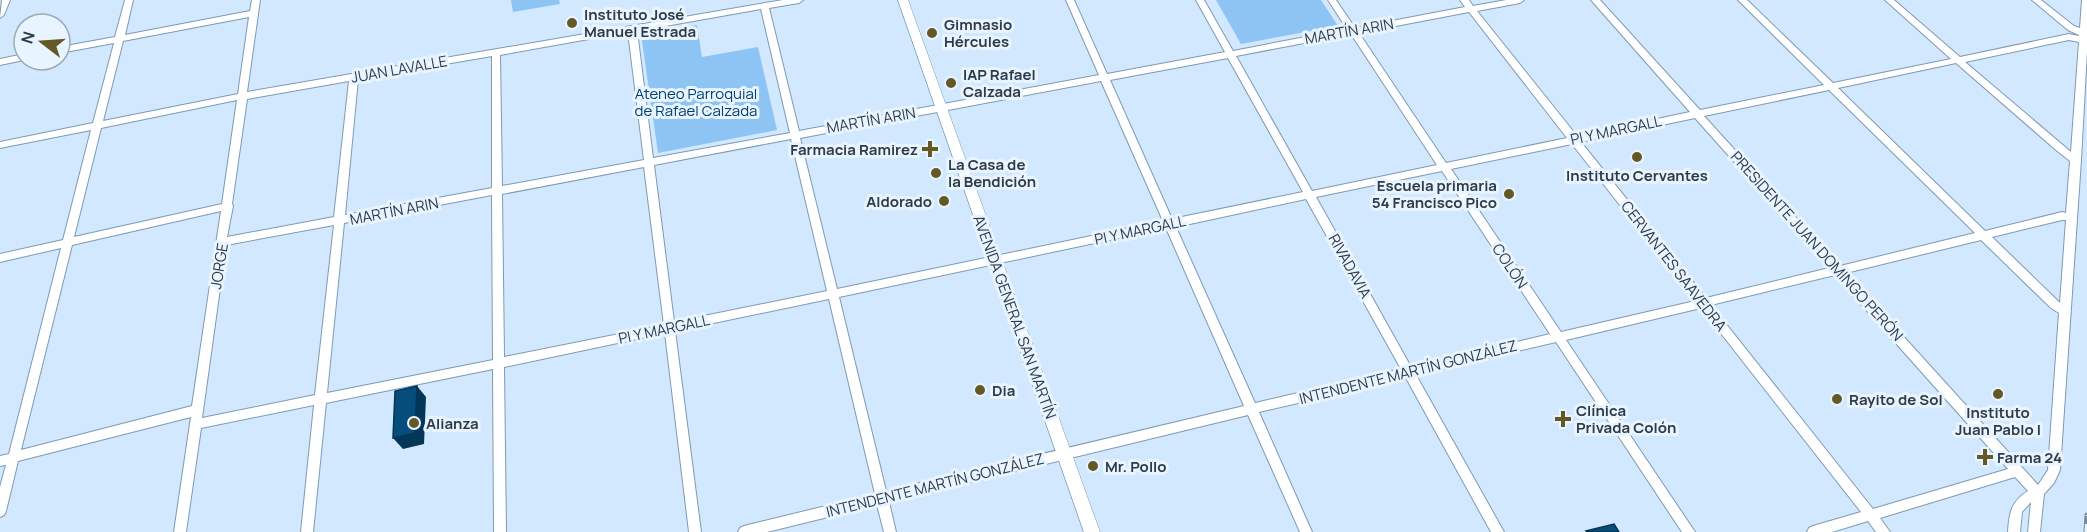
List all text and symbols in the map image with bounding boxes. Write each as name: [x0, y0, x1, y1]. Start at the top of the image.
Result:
place label: Instituto José Manuel Estrada: [584, 4, 696, 42]
north arrow: [12, 12, 72, 72]
street label: MARTÍN ARIN: [1303, 13, 1395, 49]
place label: Gimnasio Hércules: [944, 14, 1012, 52]
marker: Instituto José Manuel Estrada: [565, 16, 579, 30]
marker: Gimnasio Hércules: [925, 26, 939, 40]
text: N: [15, 29, 40, 46]
street label: JUAN LAVALLE: [349, 50, 449, 88]
place label: IAP Rafael Calzada: [963, 64, 1036, 102]
marker: IAP Rafael Calzada: [944, 76, 958, 90]
park label: Ateneo Parroquial de Rafael Calzada: [635, 83, 757, 121]
street label: MARTÍN ARIN: [825, 102, 917, 138]
street label: PI Y MARGALL: [1568, 110, 1664, 150]
place label: Farmacia Ramirez: [790, 139, 918, 160]
marker: Farmacia Ramirez: [923, 142, 937, 156]
street label: PRESIDENTE JUAN DOMINGO PERÓN: [1726, 147, 1908, 345]
marker: Instituto Cervantes: [1630, 150, 1644, 164]
place label: La Casa de la Bendición: [948, 154, 1036, 192]
place label: Instituto Cervantes: [1566, 165, 1708, 186]
marker: La Casa de la Bendición: [929, 166, 943, 180]
place label: Escuela primaria 54 Francisco Pico: [1372, 175, 1497, 213]
marker: Escuela primaria 54 Francisco Pico: [1502, 187, 1516, 201]
place label: Aldorado: [866, 191, 932, 212]
street label: MARTÍN ARIN: [348, 192, 440, 230]
marker: Aldorado: [937, 194, 951, 208]
street label: CERVANTES SAAVEDRA: [1616, 196, 1732, 336]
street label: PI Y MARGALL: [1092, 210, 1188, 250]
street label: AVENIDA GENERAL SAN MARTÍN: [968, 212, 1062, 422]
street label: RIVADAVIA: [1324, 230, 1377, 302]
street label: COLÓN: [1487, 239, 1533, 293]
street label: JORGE: [205, 241, 233, 291]
street label: PI Y MARGALL: [616, 309, 712, 349]
street label: INTENDENTE MARTÍN GONZÁLEZ: [1297, 335, 1519, 409]
place label: Dia: [992, 380, 1015, 401]
marker: Dia: [973, 383, 987, 397]
marker: Instituto Juan Pablo I: [1991, 387, 2005, 401]
place label: Rayito de Sol: [1849, 389, 1943, 410]
marker: Rayito de Sol: [1830, 392, 1844, 406]
place label: Clínica Privada Colón: [1576, 400, 1676, 438]
place label: Instituto Juan Pablo I: [1955, 402, 2041, 440]
marker: Clínica Privada Colón: [1554, 410, 1572, 428]
place label: Alianza: [426, 413, 479, 434]
marker: Alianza: [407, 416, 421, 430]
place label: Farma 24: [1997, 447, 2062, 468]
street label: INTENDENTE MARTÍN GONZÁLEZ: [824, 448, 1046, 522]
marker: Farma 24: [1978, 450, 1992, 464]
place label: Mr. Pollo: [1105, 456, 1167, 477]
marker: Mr. Pollo: [1086, 459, 1100, 473]

